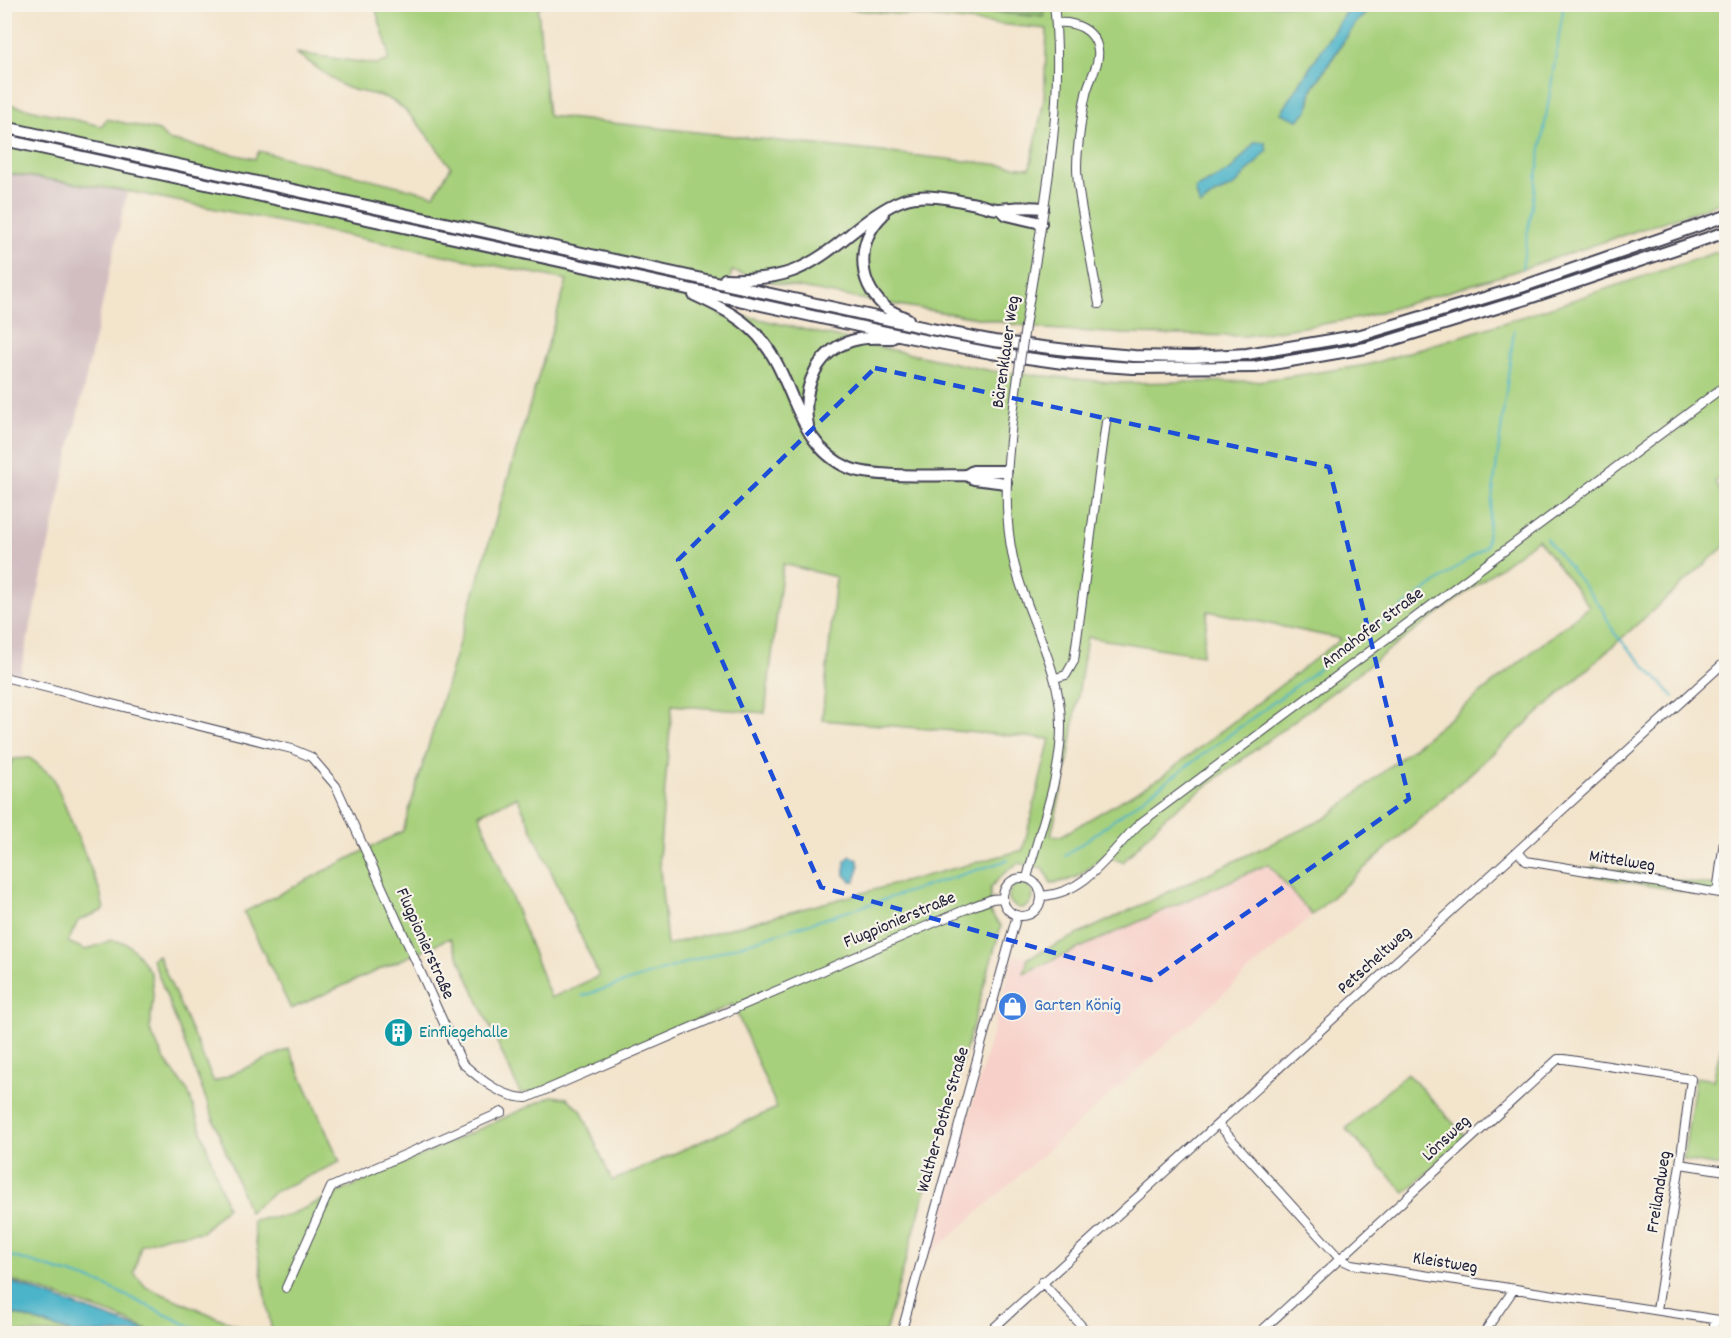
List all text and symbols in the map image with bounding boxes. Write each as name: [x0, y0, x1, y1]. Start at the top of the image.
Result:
street label: Bärenklauer Weg: [987, 294, 1027, 410]
street label: Annahofer Straße: [1317, 582, 1429, 676]
street label: Mittelweg: [1587, 844, 1657, 880]
street label: Flugpionierstraße: [388, 884, 460, 1004]
street label: Flugpionierstraße: [840, 886, 960, 956]
street label: Petscheltweg: [1332, 921, 1418, 1001]
shop icon: Garten König: [997, 990, 1029, 1022]
place label: Garten König: [1034, 994, 1121, 1019]
building icon: Einfliegehalle: [382, 1017, 414, 1049]
place label: Einfliegehalle: [419, 1021, 508, 1046]
street label: Walther-Bothe-Straße: [911, 1044, 977, 1196]
street label: Lönsweg: [1417, 1110, 1477, 1168]
street label: Freilandweg: [1641, 1149, 1679, 1235]
street label: Kleistweg: [1411, 1247, 1479, 1281]

